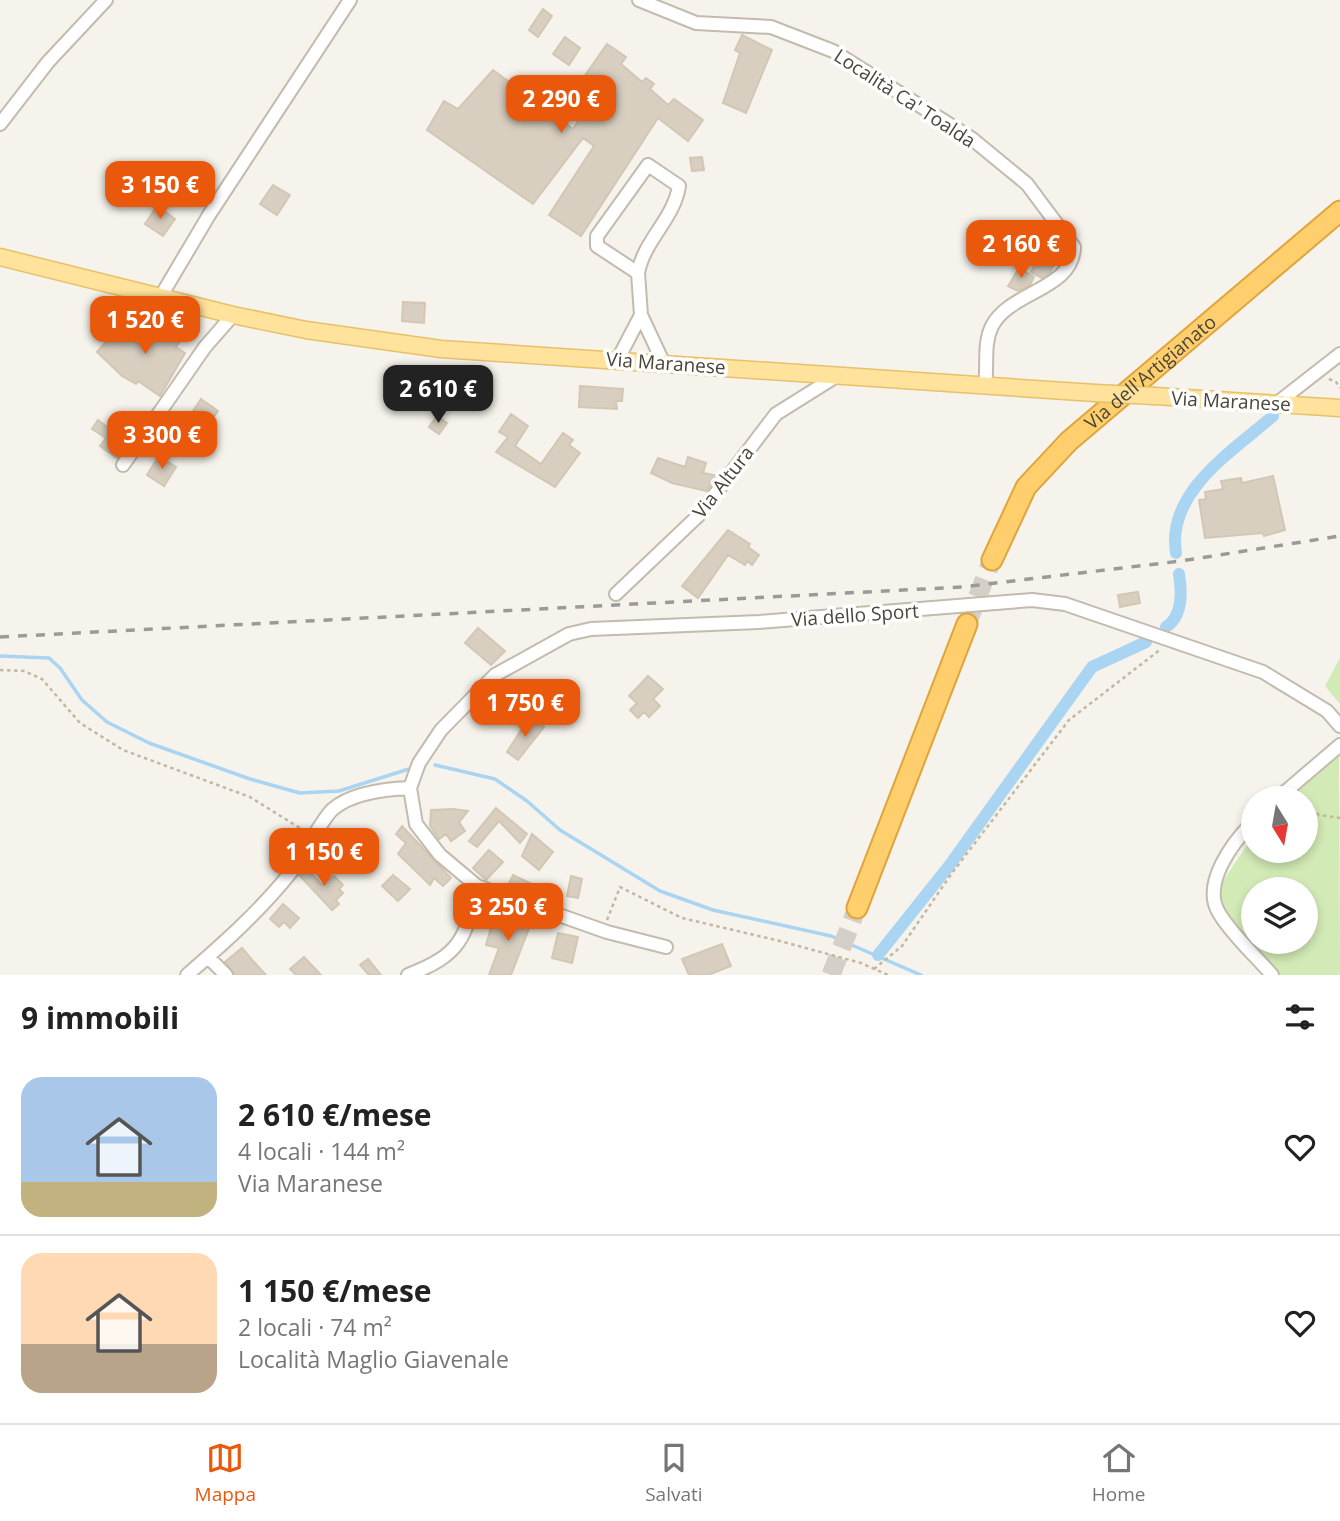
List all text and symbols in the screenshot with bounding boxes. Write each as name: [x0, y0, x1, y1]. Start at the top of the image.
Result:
street label: Località Ca' Toalda: [829, 42, 981, 154]
pin: 2 290 €: [496, 76, 626, 135]
text: 2 290 €: [522, 82, 600, 114]
pin: 3 150 €: [95, 162, 225, 221]
text: 3 150 €: [121, 168, 199, 200]
pin: 2 160 €: [956, 220, 1086, 280]
text: 2 160 €: [982, 227, 1060, 259]
pin: 1 520 €: [80, 296, 210, 356]
text: 1 520 €: [106, 303, 184, 335]
street label: Via dell'Artigianato: [1079, 309, 1222, 435]
street label: Via Maranese: [605, 346, 727, 380]
pin: 2 610 €: [373, 366, 503, 425]
text: 2 610 €: [399, 372, 477, 404]
street label: Via Maranese: [1171, 385, 1291, 417]
pin: 3 300 €: [97, 412, 227, 471]
text: 3 300 €: [123, 418, 201, 450]
street label: Via Altura: [687, 440, 759, 524]
street label: Via dello Sport: [790, 598, 920, 632]
pin: 1 750 €: [460, 680, 590, 739]
text: 1 750 €: [486, 686, 564, 718]
north arrow: [1241, 786, 1318, 863]
map controls: [1241, 786, 1318, 954]
pin: 1 150 €: [259, 828, 389, 888]
text: 1 150 €: [285, 835, 363, 867]
button: layers: [1241, 877, 1318, 954]
pin: 3 250 €: [443, 884, 573, 943]
text: 3 250 €: [469, 890, 547, 922]
text: 9 immobili: [21, 997, 179, 1038]
icon: filters: [1281, 998, 1319, 1036]
text: 2 610 €/mese: [238, 1094, 432, 1135]
icon: home: [77, 1105, 161, 1189]
icon: heart: [1281, 1128, 1319, 1166]
text: 4 locali · 144 m²: [238, 1135, 405, 1167]
text: Via Maranese: [238, 1167, 383, 1199]
text: 1 150 €/mese: [238, 1270, 432, 1311]
icon: home: [77, 1281, 161, 1365]
icon: heart: [1281, 1304, 1319, 1342]
text: 2 locali · 74 m²: [238, 1311, 392, 1343]
text: Località Maglio Giavenale: [238, 1343, 509, 1375]
tab: Mappa: [195, 1439, 256, 1507]
tab: Salvati: [645, 1439, 703, 1507]
tab: Home: [1092, 1439, 1145, 1507]

